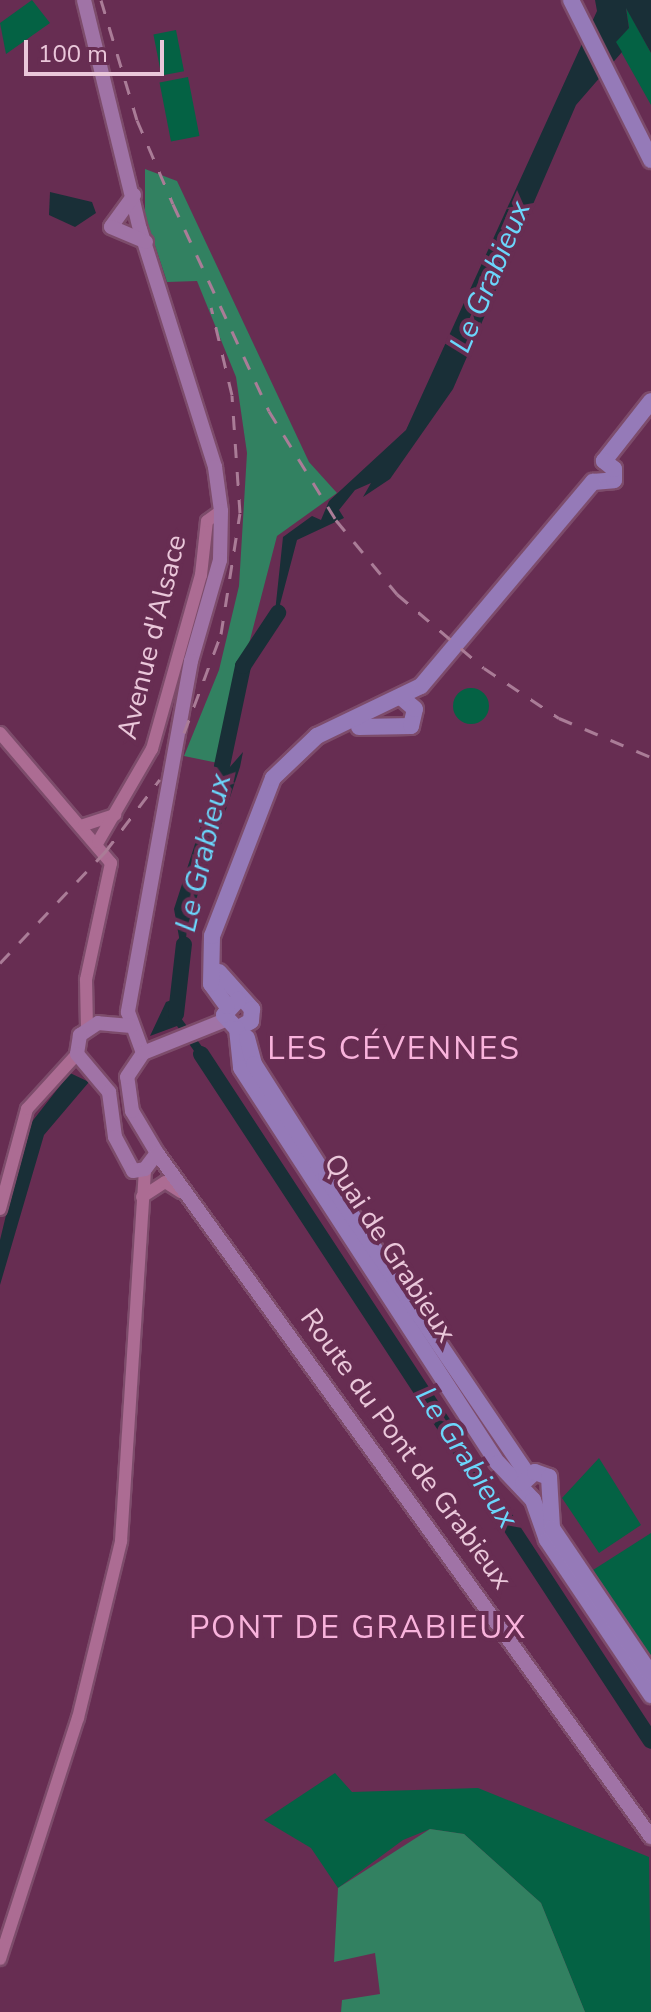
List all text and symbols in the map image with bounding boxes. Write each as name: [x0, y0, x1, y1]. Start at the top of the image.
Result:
scale bar: [28, 24, 168, 74]
text: 100 m: [38, 38, 108, 70]
water label: Le Grabieux: [443, 196, 539, 358]
street label: Avenue d'Alsace: [110, 531, 194, 743]
water label: Le Grabieux: [168, 770, 240, 936]
district label: LES CÉVENNES: [267, 1030, 521, 1068]
street label: Quai de Grabieux: [317, 1148, 463, 1348]
street label: Route du Pont de Grabieux: [293, 1302, 519, 1596]
water label: Le Grabieux: [407, 1381, 525, 1535]
district label: PONT DE GRABIEUX: [189, 1609, 527, 1647]

